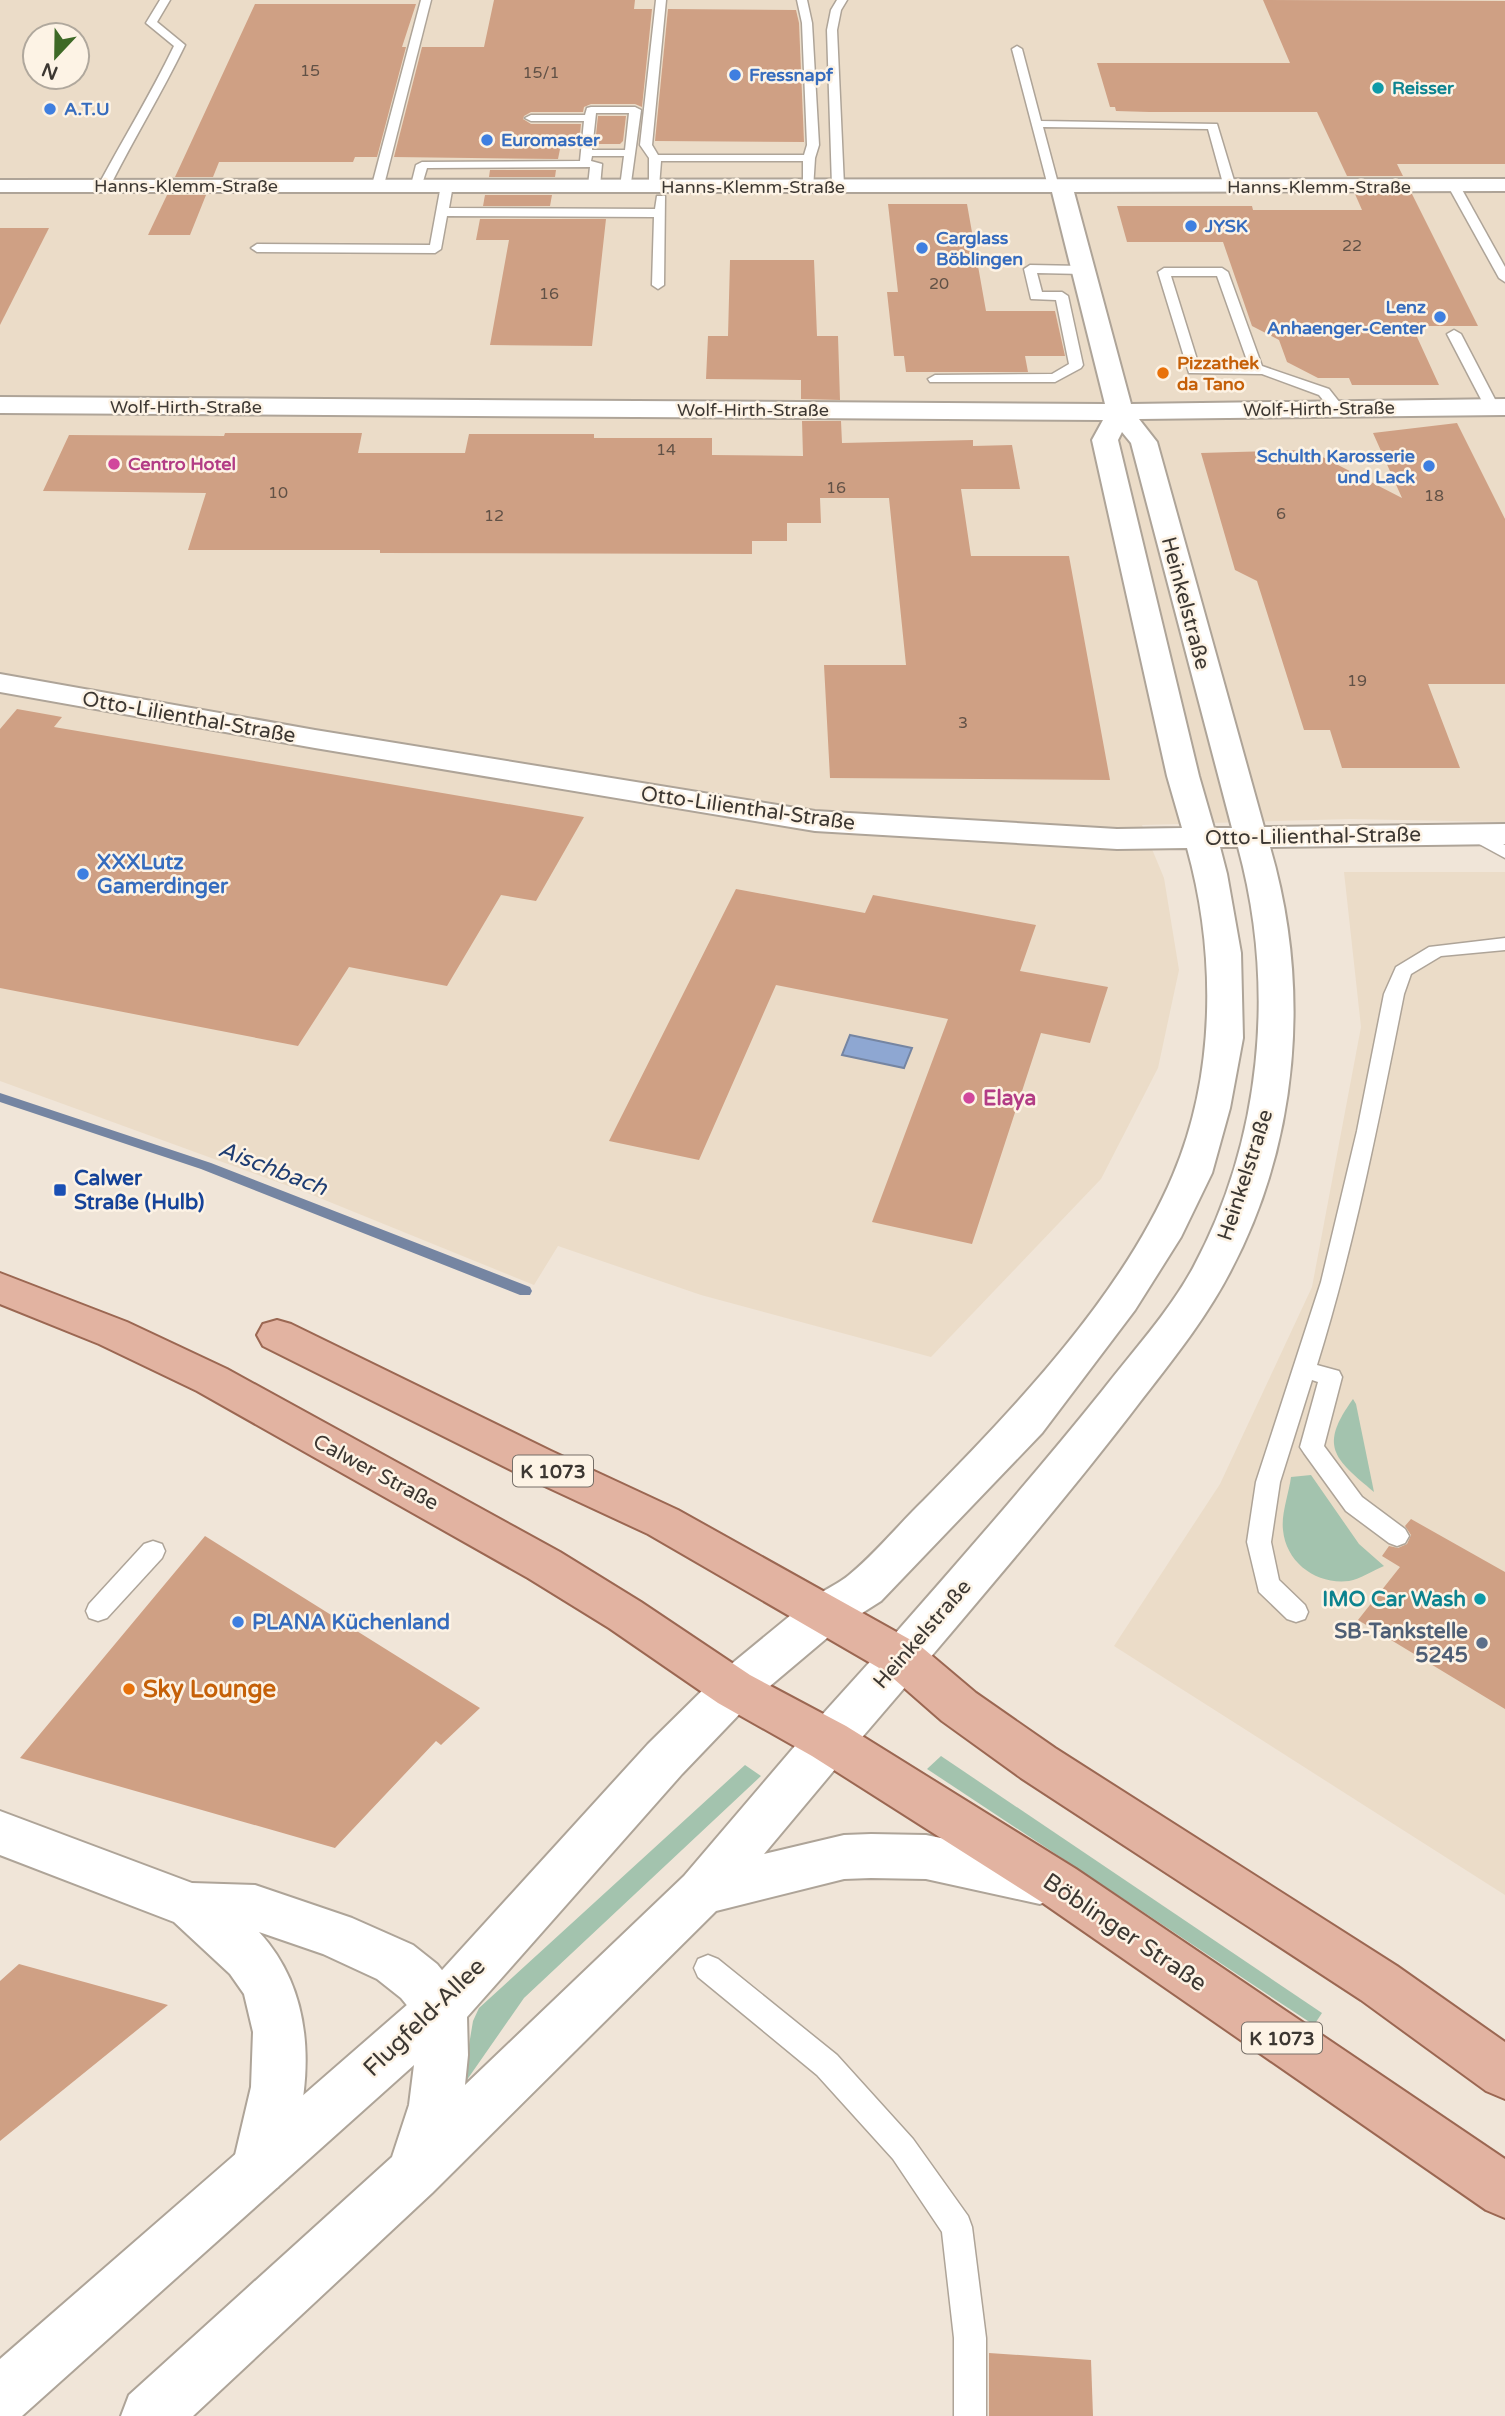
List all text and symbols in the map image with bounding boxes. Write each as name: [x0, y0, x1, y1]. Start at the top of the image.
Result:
north arrow: [21, 21, 91, 91]
text: N: [39, 58, 61, 84]
house number: 15: [300, 61, 320, 81]
house number: 15/1: [522, 63, 560, 83]
place label: Fressnapf: [749, 64, 834, 86]
marker: Fressnapf: [727, 67, 743, 83]
place label: Reisser: [1392, 77, 1455, 99]
marker: Reisser: [1370, 80, 1386, 96]
place label: A.T.U: [64, 98, 110, 120]
marker: A.T.U: [42, 101, 58, 117]
place label: Euromaster: [501, 129, 601, 151]
marker: Euromaster: [479, 132, 495, 148]
street label: Hanns-Klemm-Straße: [94, 175, 278, 197]
street label: Hanns-Klemm-Straße: [661, 176, 845, 198]
street label: Hanns-Klemm-Straße: [1227, 176, 1411, 198]
place label: JYSK: [1204, 215, 1248, 237]
marker: JYSK: [1183, 218, 1199, 234]
place label: Carglass Böblingen: [936, 227, 1023, 270]
house number: 22: [1342, 236, 1362, 256]
marker: Carglass Böblingen: [914, 240, 930, 256]
house number: 20: [929, 274, 949, 294]
house number: 16: [539, 284, 559, 304]
place label: Lenz Anhaenger-Center: [1267, 296, 1427, 339]
marker: Lenz Anhaenger-Center: [1432, 309, 1448, 325]
place label: Pizzathek da Tano: [1177, 352, 1259, 395]
marker: Pizzathek da Tano: [1155, 365, 1171, 381]
street label: Wolf-Hirth-Straße: [110, 396, 262, 418]
street label: Wolf-Hirth-Straße: [1243, 397, 1395, 421]
street label: Wolf-Hirth-Straße: [677, 399, 829, 421]
house number: 14: [656, 440, 676, 460]
place label: Schulth Karosserie und Lack: [1257, 445, 1415, 488]
place label: Centro Hotel: [128, 453, 236, 475]
marker: Centro Hotel: [106, 456, 122, 472]
marker: Schulth Karosserie und Lack: [1421, 458, 1437, 474]
house number: 16: [826, 478, 846, 498]
house number: 10: [268, 483, 288, 503]
house number: 18: [1424, 486, 1444, 506]
house number: 6: [1276, 504, 1286, 524]
house number: 12: [484, 506, 504, 526]
street label: Heinkelstraße: [1156, 534, 1215, 672]
house number: 19: [1347, 671, 1367, 691]
street label: Otto-Lilienthal-Straße: [80, 686, 298, 749]
house number: 3: [958, 713, 968, 733]
street label: Otto-Lilienthal-Straße: [639, 781, 857, 836]
street label: Otto-Lilienthal-Straße: [1205, 822, 1421, 851]
place label: XXXLutz Gamerdinger: [97, 850, 229, 899]
marker: XXXLutz Gamerdinger: [75, 866, 91, 882]
place label: Elaya: [983, 1086, 1036, 1111]
marker: Elaya: [961, 1090, 977, 1106]
street label: Heinkelstraße: [1213, 1106, 1278, 1244]
water label: Aischbach: [215, 1135, 332, 1203]
place label: Calwer Straße (Hulb): [74, 1166, 204, 1215]
marker: Calwer Straße (Hulb): [52, 1182, 68, 1198]
street label: Calwer Straße: [309, 1429, 443, 1516]
road number: K 1073: [513, 1456, 593, 1486]
street label: Heinkelstraße: [868, 1575, 977, 1694]
place label: IMO Car Wash: [1322, 1587, 1466, 1612]
marker: IMO Car Wash: [1472, 1591, 1488, 1607]
place label: PLANA Küchenland: [252, 1610, 450, 1635]
marker: PLANA Küchenland: [230, 1614, 246, 1630]
place label: SB-Tankstelle 5245: [1334, 1619, 1468, 1668]
marker: SB-Tankstelle 5245: [1474, 1635, 1490, 1651]
place label: Sky Lounge: [143, 1675, 277, 1704]
marker: Sky Lounge: [121, 1681, 137, 1697]
street label: Böblinger Straße: [1037, 1867, 1212, 1998]
street label: Flugfeld-Allee: [357, 1952, 491, 2083]
road number: K 1073: [1242, 2022, 1322, 2054]

